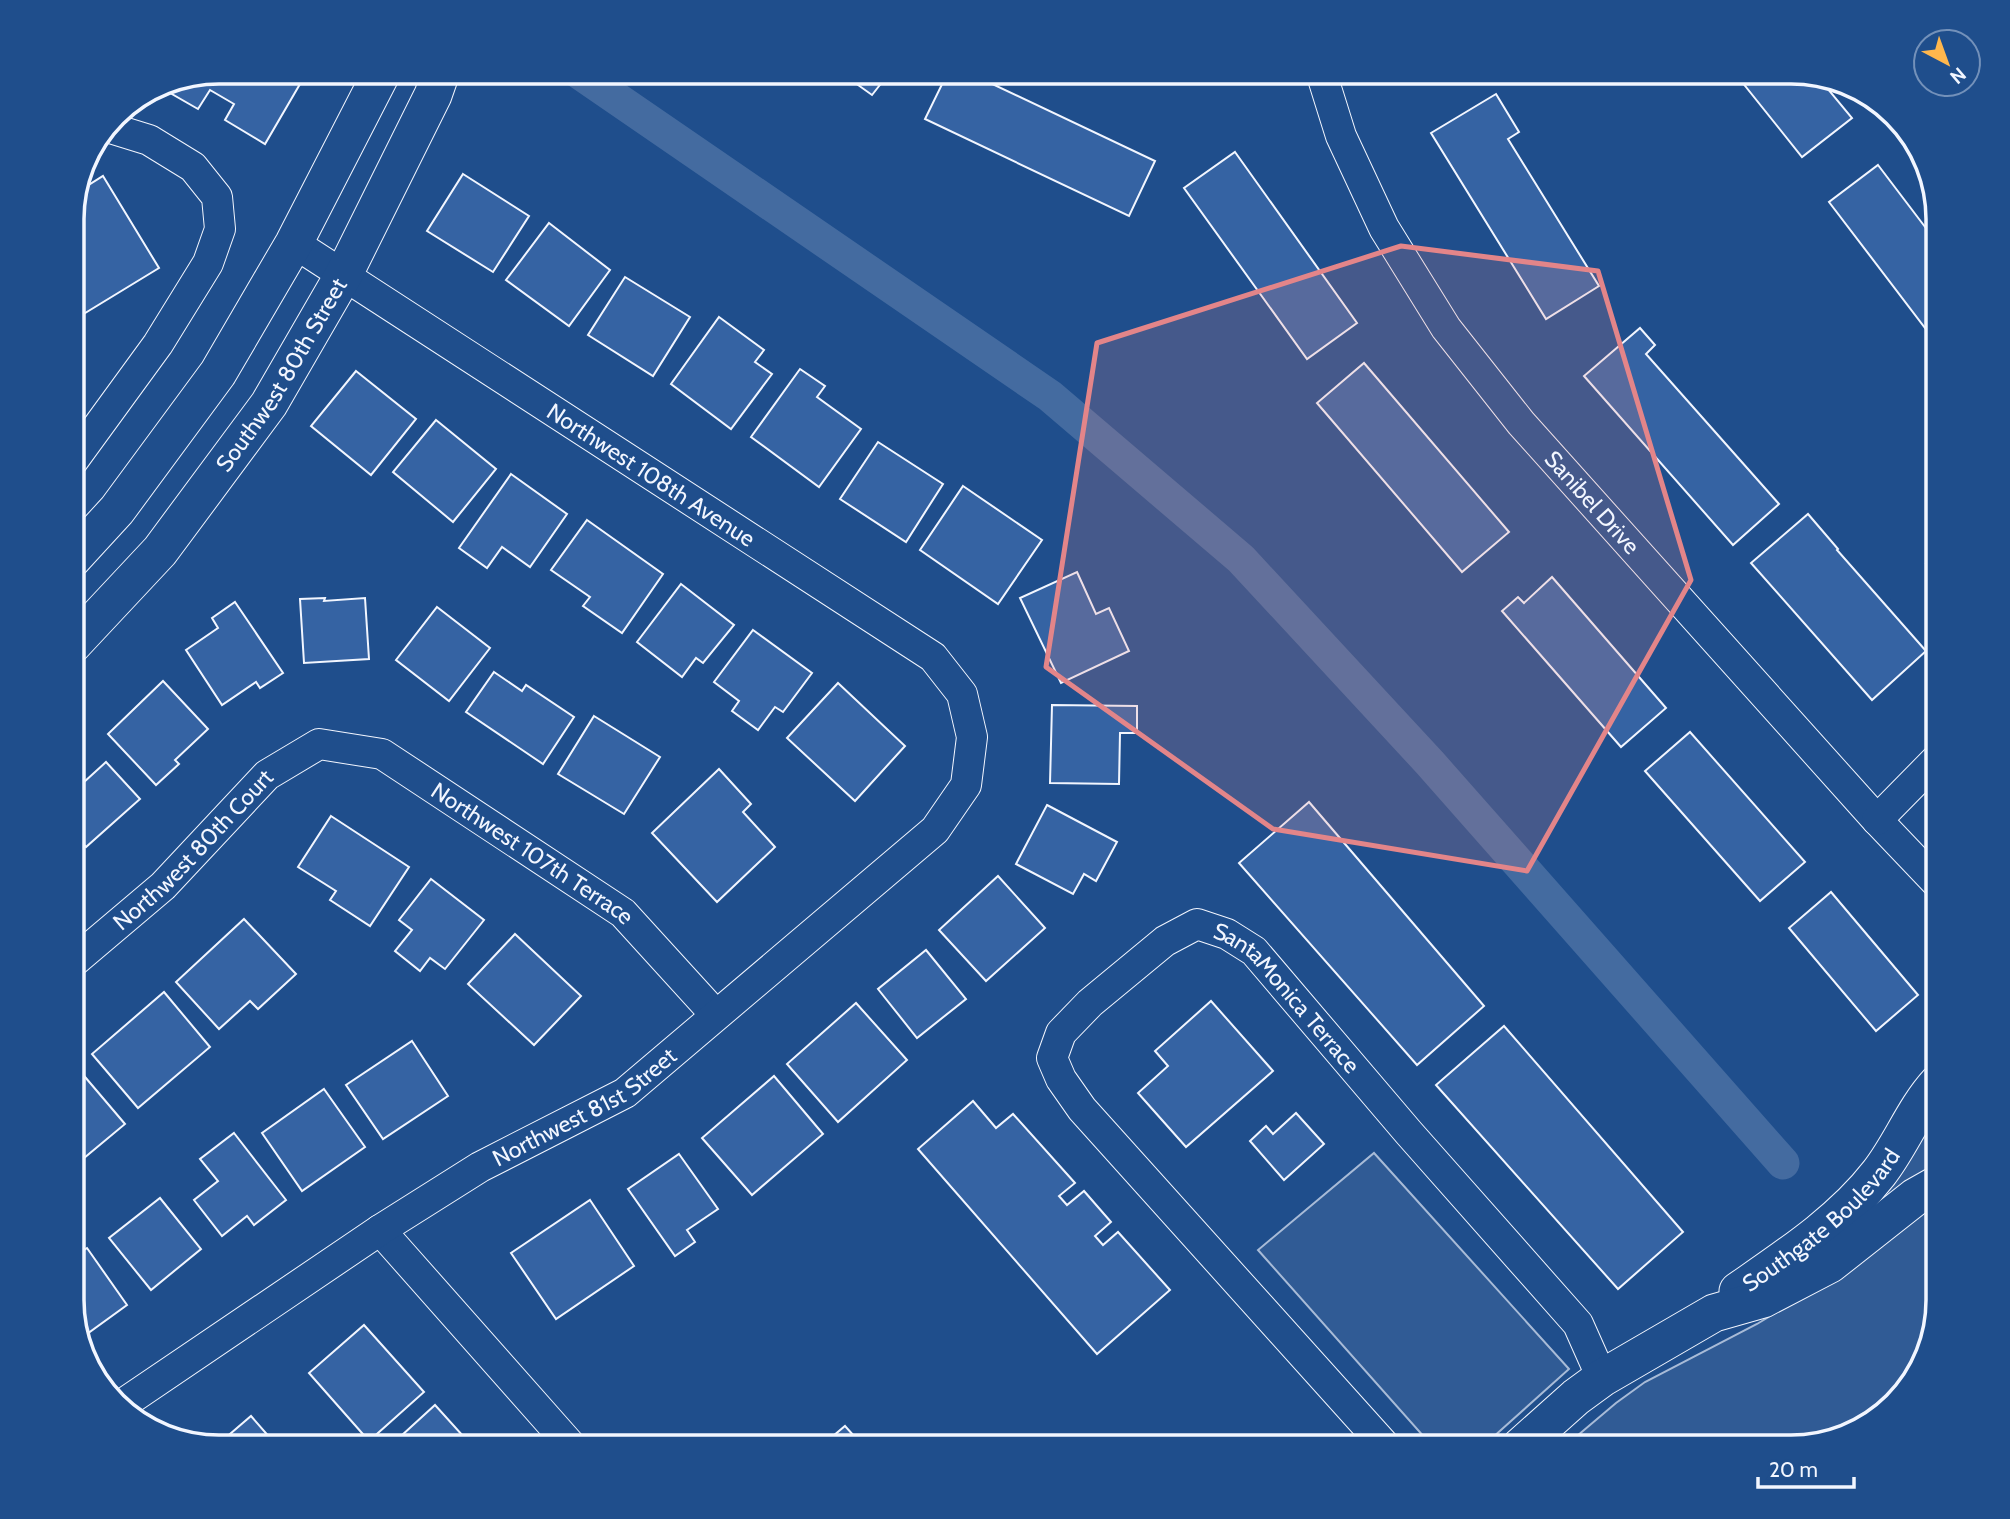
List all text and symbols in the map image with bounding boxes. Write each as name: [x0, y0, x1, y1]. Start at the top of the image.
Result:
north arrow: [1912, 28, 1982, 98]
text: N: [1945, 62, 1970, 89]
street label: Southwest 80th Street: [210, 273, 353, 477]
street label: Northwest 108th Avenue: [542, 397, 760, 553]
street label: Sanibel Drive: [1539, 445, 1646, 560]
street label: Northwest 80th Court: [107, 763, 279, 936]
street label: Northwest 107th Terrace: [426, 776, 640, 930]
street label: SantaMonica Terrace: [1210, 917, 1366, 1079]
street label: Northwest 81st Street: [488, 1041, 682, 1172]
street label: Southgate Boulevard: [1737, 1143, 1906, 1298]
scale bar: [1758, 1446, 1854, 1490]
text: 20 m: [1769, 1457, 1818, 1482]

